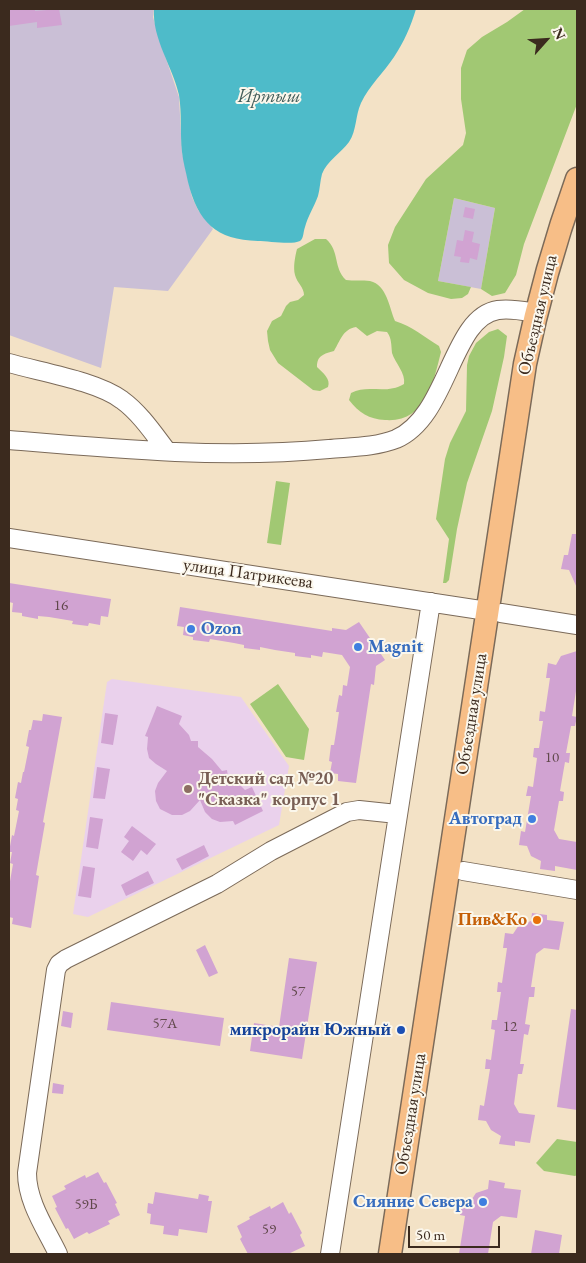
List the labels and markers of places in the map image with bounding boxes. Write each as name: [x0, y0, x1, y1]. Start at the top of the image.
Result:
place label: Ozon: [201, 618, 242, 640]
marker: Ozon: [185, 623, 197, 635]
place label: Magnit: [368, 636, 423, 658]
marker: Magnit: [352, 641, 364, 653]
place label: Детский сад №20 "Сказка" корпус 1: [198, 768, 340, 811]
marker: Детский сад №20 "Сказка" корпус 1: [182, 783, 194, 795]
place label: Автоград: [449, 808, 522, 830]
marker: Автоград: [526, 813, 538, 825]
place label: Пив&Ко: [458, 909, 527, 931]
marker: Пив&Ко: [531, 914, 543, 926]
place label: микрорайн Южный: [229, 1019, 391, 1041]
marker: микрорайн Южный: [395, 1024, 407, 1036]
place label: Сияние Севера: [353, 1191, 473, 1213]
marker: Сияние Севера: [477, 1196, 489, 1208]

